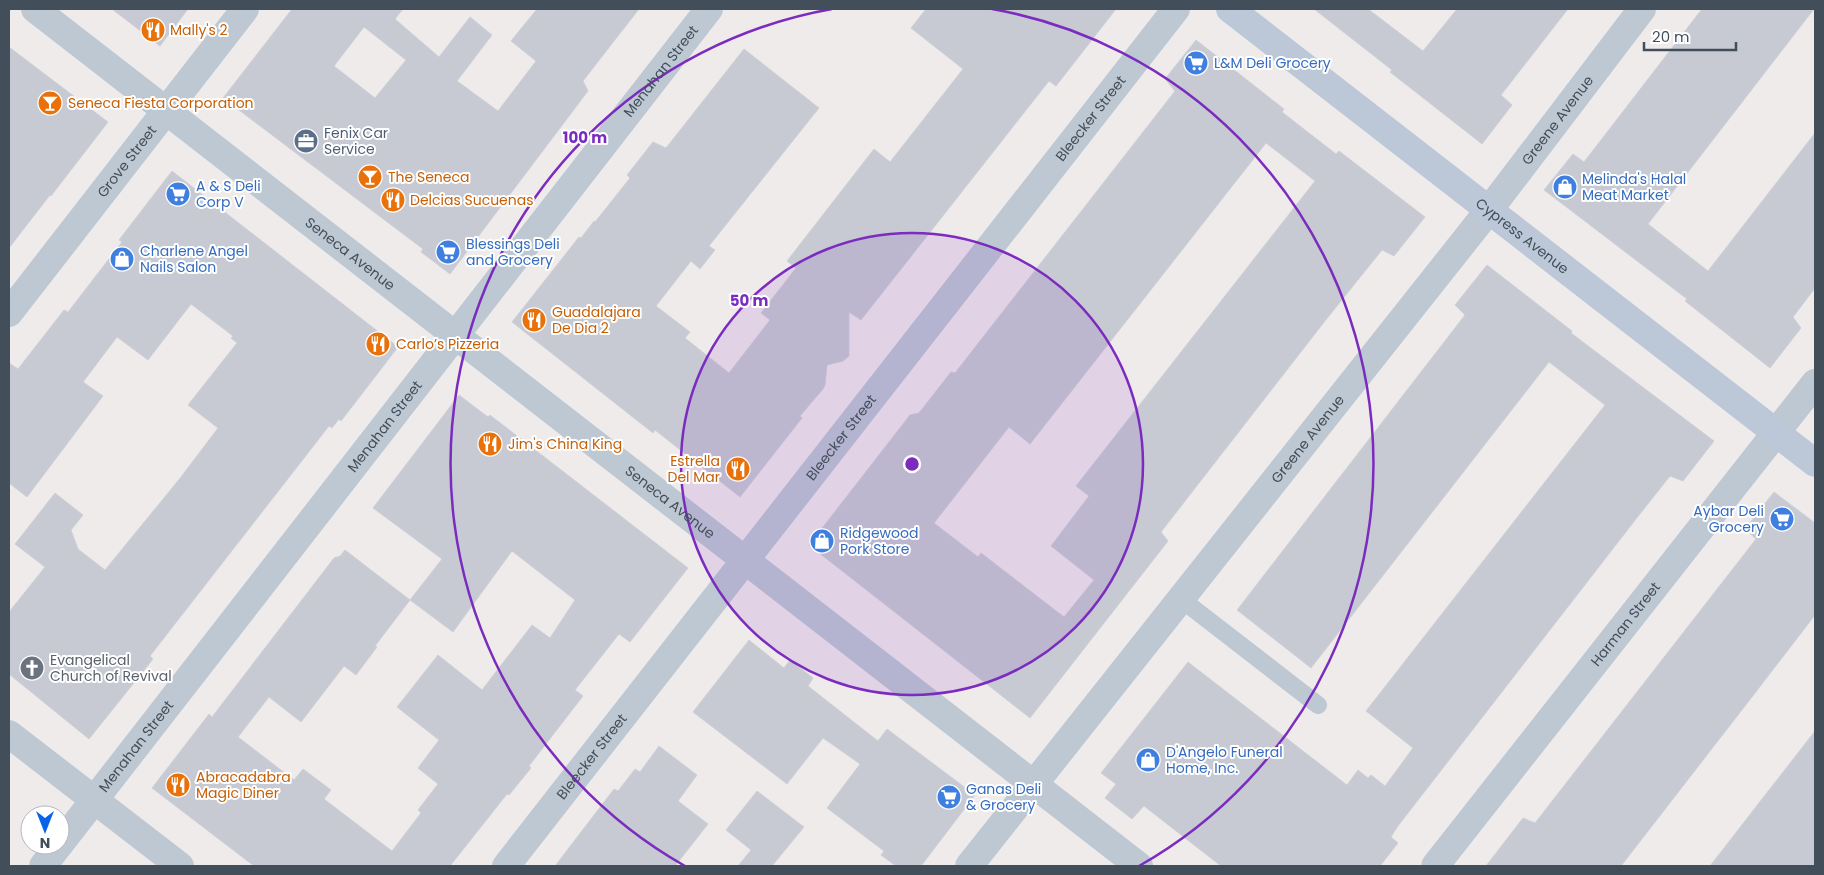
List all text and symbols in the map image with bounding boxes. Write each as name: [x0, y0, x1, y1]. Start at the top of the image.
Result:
restaurant icon: Mally's 2: [140, 17, 166, 43]
place label: Mally's 2: [170, 20, 228, 40]
scale bar: [1644, 20, 1736, 52]
street label: Menahan Street: [619, 21, 703, 121]
text: 20 m: [1652, 26, 1690, 47]
supermarket icon: L&M Deli Grocery: [1183, 50, 1209, 76]
place label: L&M Deli Grocery: [1214, 53, 1331, 73]
street label: Bleecker Street: [1051, 71, 1130, 165]
street label: Greene Avenue: [1517, 71, 1598, 169]
bar icon: Seneca Fiesta Corporation: [37, 90, 63, 116]
place label: Seneca Fiesta Corporation: [68, 93, 254, 113]
street label: Grove Street: [92, 121, 161, 202]
place label: Fenix Car Service: [324, 123, 388, 159]
text: 100 m: [563, 127, 607, 148]
office icon: Fenix Car Service: [293, 128, 319, 154]
bar icon: The Seneca: [357, 164, 383, 190]
place label: The Seneca: [388, 167, 469, 187]
place label: Melinda's Halal Meat Market: [1582, 169, 1686, 205]
shop icon: Melinda's Halal Meat Market: [1552, 174, 1578, 200]
place label: A & S Deli Corp V: [196, 176, 261, 212]
supermarket icon: A & S Deli Corp V: [165, 181, 191, 207]
restaurant icon: Delcias Sucuenas: [380, 187, 406, 213]
place label: Delcias Sucuenas: [410, 190, 534, 210]
street label: Cypress Avenue: [1472, 193, 1573, 279]
street label: Seneca Avenue: [301, 212, 400, 295]
place label: Blessings Deli and Grocery: [466, 234, 560, 270]
supermarket icon: Blessings Deli and Grocery: [435, 239, 461, 265]
place label: Charlene Angel Nails Salon: [140, 241, 248, 277]
shop icon: Charlene Angel Nails Salon: [109, 246, 135, 272]
text: 50 m: [730, 290, 768, 311]
place label: Guadalajara De Dia 2: [552, 302, 641, 338]
restaurant icon: Guadalajara De Dia 2: [521, 307, 547, 333]
restaurant icon: Carlo’s Pizzeria: [365, 331, 391, 357]
place label: Carlo’s Pizzeria: [396, 334, 499, 354]
street label: Menahan Street: [343, 376, 427, 476]
street label: Bleecker Street: [801, 390, 881, 484]
street label: Greene Avenue: [1266, 390, 1349, 487]
restaurant icon: Jim's China King: [477, 431, 503, 457]
place label: Jim's China King: [508, 434, 622, 454]
place label: Estrella Del Mar: [668, 451, 720, 487]
centre of rings: [903, 455, 921, 473]
restaurant icon: Estrella Del Mar: [725, 456, 751, 482]
street label: Seneca Avenue: [621, 461, 719, 543]
place label: Aybar Deli Grocery: [1693, 501, 1764, 537]
supermarket icon: Aybar Deli Grocery: [1769, 506, 1795, 532]
place label: Ridgewood Pork Store: [840, 523, 918, 559]
shop icon: Ridgewood Pork Store: [809, 528, 835, 554]
street label: Harman Street: [1586, 578, 1665, 670]
place label: Evangelical Church of Revival: [50, 650, 172, 686]
church icon: Evangelical Church of Revival: [19, 655, 45, 681]
street label: Menahan Street: [94, 696, 178, 796]
street label: Bleecker Street: [552, 709, 631, 804]
place label: D'Angelo Funeral Home, Inc.: [1166, 742, 1283, 778]
shop icon: D'Angelo Funeral Home, Inc.: [1135, 747, 1161, 773]
place label: Abracadabra Magic Diner: [196, 767, 291, 803]
restaurant icon: Abracadabra Magic Diner: [165, 772, 191, 798]
place label: Ganas Deli & Grocery: [966, 779, 1041, 815]
supermarket icon: Ganas Deli & Grocery: [936, 784, 962, 810]
north arrow: [20, 805, 70, 855]
text: N: [40, 833, 50, 853]

